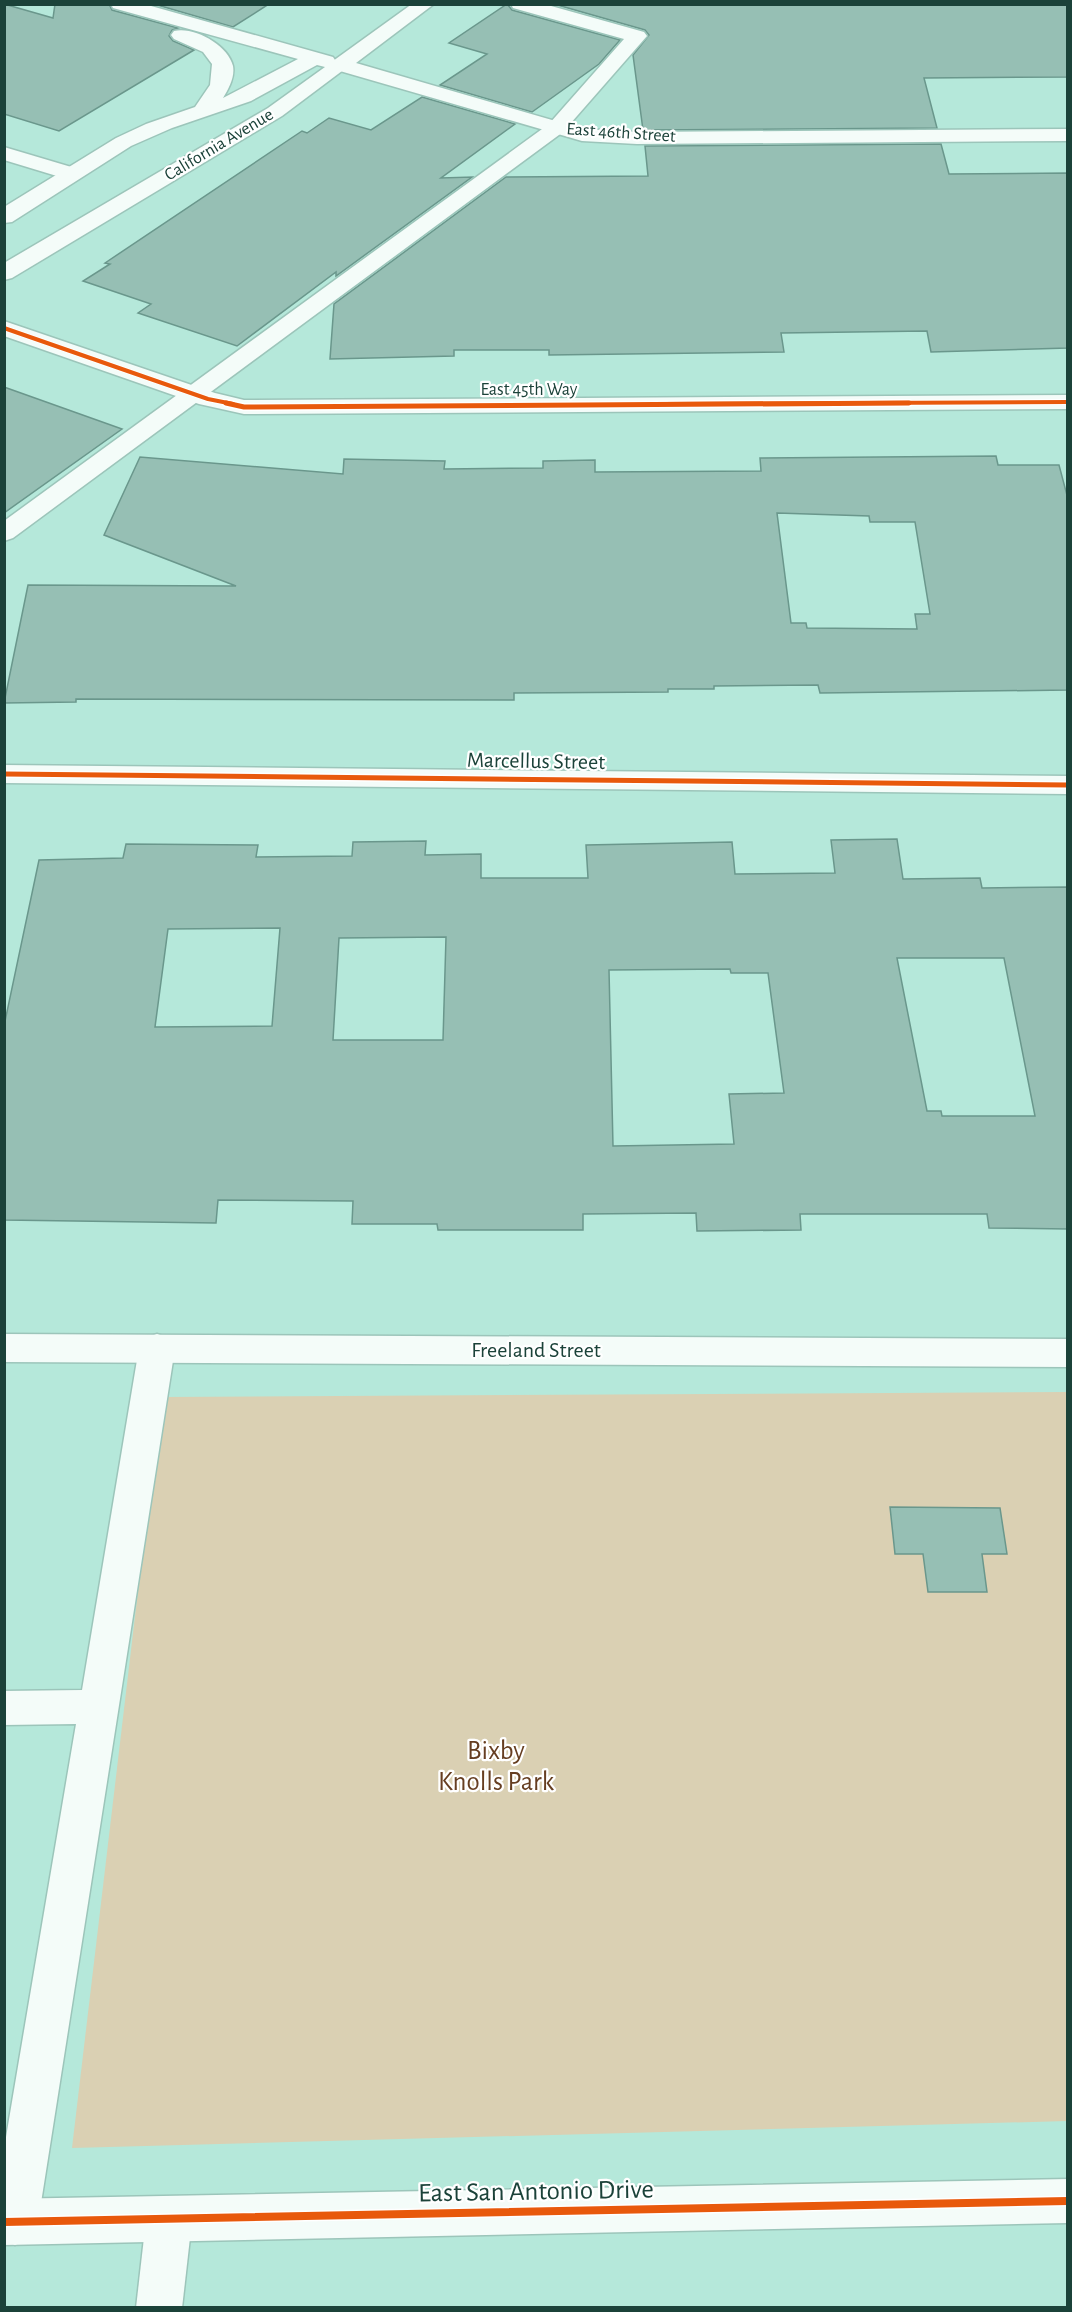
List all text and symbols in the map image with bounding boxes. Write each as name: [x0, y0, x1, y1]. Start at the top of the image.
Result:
street label: California Avenue: [161, 105, 277, 185]
street label: East 46th Street: [566, 120, 677, 146]
street label: East 45th Way: [480, 381, 578, 399]
street label: Marcellus Street: [467, 749, 605, 773]
street label: Freeland Street: [471, 1339, 601, 1361]
park label: Bixby Knolls Park: [438, 1737, 555, 1795]
street label: East San Antonio Drive: [418, 2175, 654, 2207]

